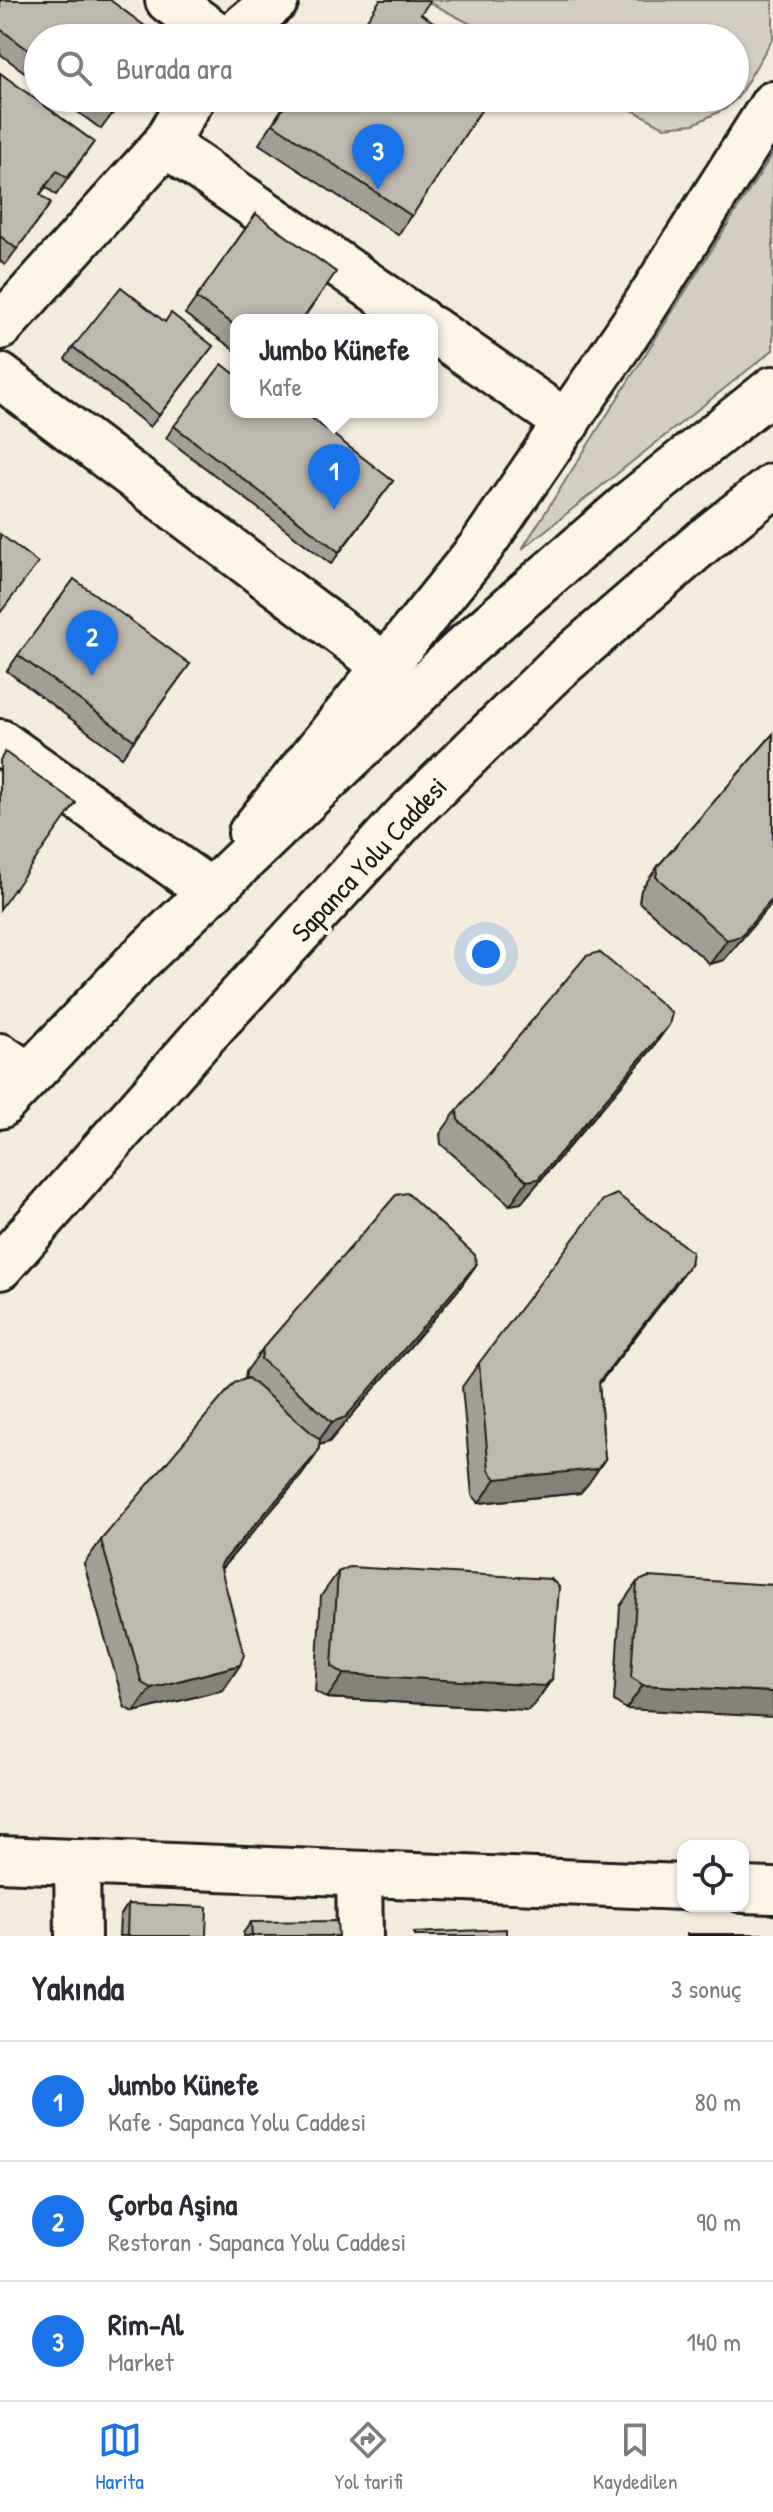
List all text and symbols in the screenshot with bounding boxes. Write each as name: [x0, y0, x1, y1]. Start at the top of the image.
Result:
search box: [24, 24, 749, 112]
icon: search: [52, 46, 96, 90]
text: Burada ara: [116, 48, 232, 88]
pin: 3: [352, 124, 404, 190]
popup: [230, 314, 438, 418]
text: Jumbo Künefe: [259, 329, 409, 369]
text: Kafe: [259, 369, 302, 404]
pin: 1: [308, 444, 360, 510]
pin: 2: [66, 610, 118, 676]
street label: Sapanca Yolu Caddesi: [283, 768, 455, 950]
your location: [466, 934, 506, 974]
map controls: [677, 1840, 749, 1912]
button: locate: [677, 1840, 749, 1912]
text: Yakında: [32, 1965, 124, 2011]
text: 3 sonuç: [671, 1971, 741, 2006]
text: Jumbo Künefe: [108, 2064, 259, 2104]
text: 1: [53, 2084, 63, 2119]
text: 80 m: [694, 2084, 741, 2119]
text: Kafe · Sapanca Yolu Caddesi: [108, 2104, 366, 2139]
text: Çorba Aşina: [108, 2184, 237, 2224]
text: 2: [52, 2204, 64, 2239]
text: 90 m: [696, 2204, 741, 2239]
text: Restoran · Sapanca Yolu Caddesi: [108, 2224, 406, 2259]
text: Rim-Al: [108, 2304, 183, 2344]
text: 3: [52, 2324, 64, 2359]
text: 140 m: [687, 2324, 741, 2359]
text: Market: [108, 2344, 174, 2379]
tab: Harita: [95, 2418, 144, 2496]
tab: Yol tarifi: [334, 2418, 402, 2496]
tab: Kaydedilen: [593, 2418, 678, 2496]

